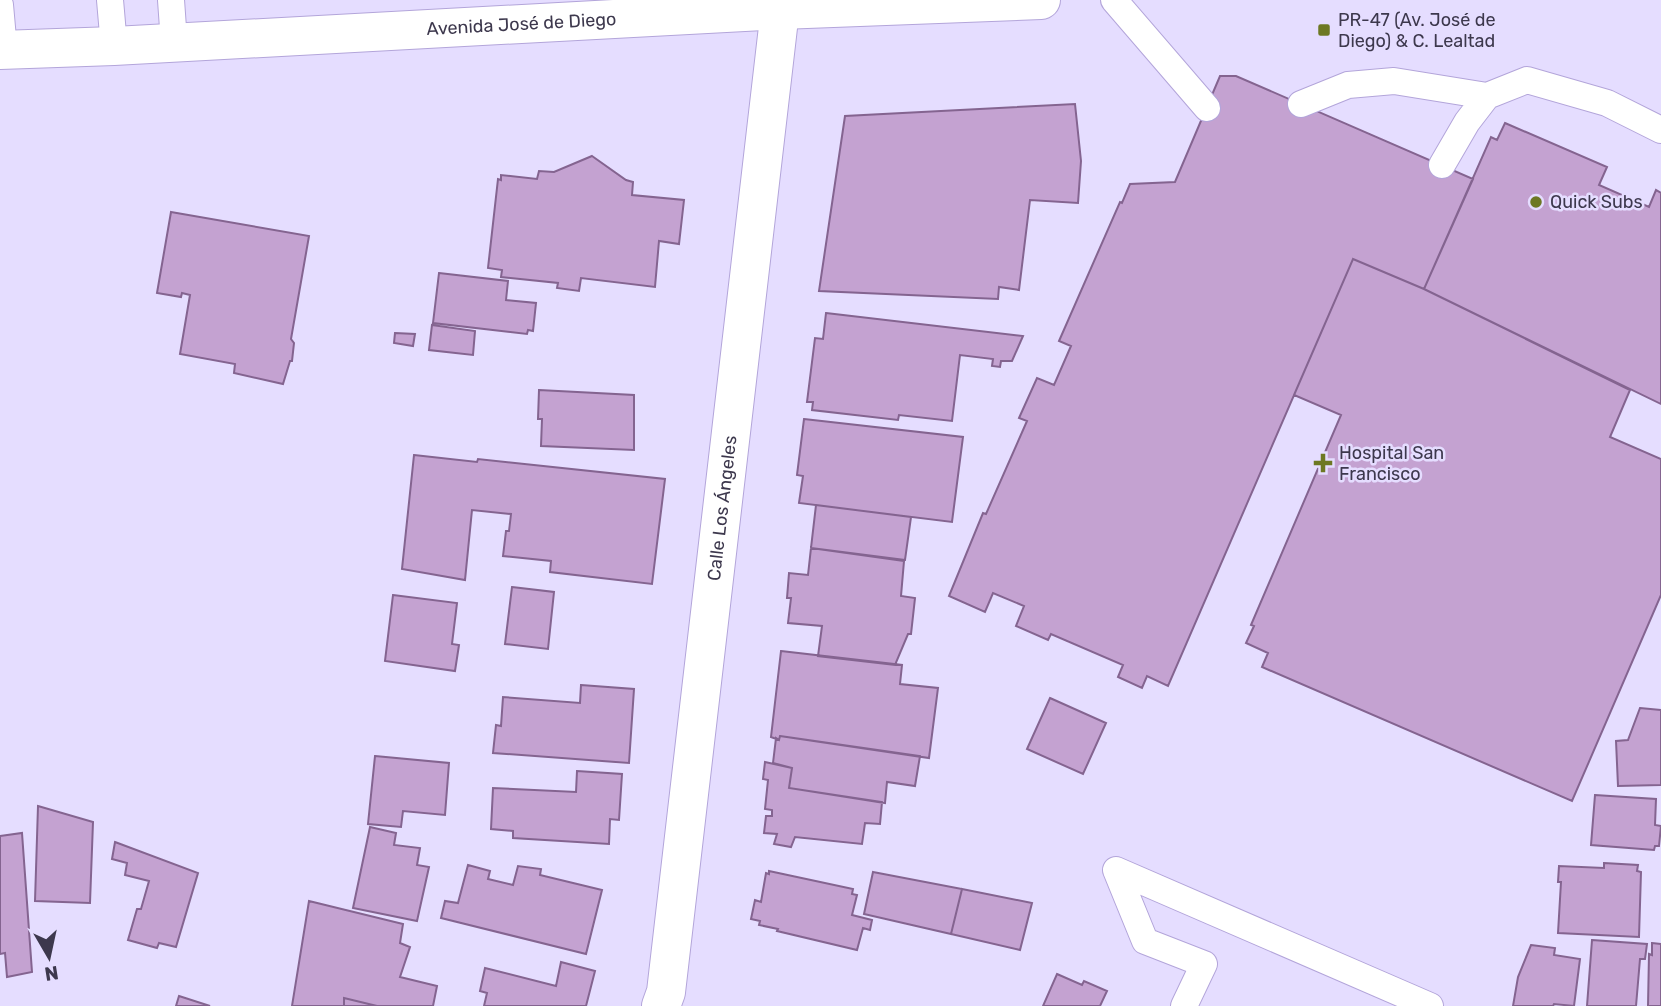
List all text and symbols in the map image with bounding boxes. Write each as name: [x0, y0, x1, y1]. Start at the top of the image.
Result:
street label: Avenida José de Diego: [426, 8, 617, 40]
place label: PR-47 (Av. José de Diego) & C. Lealtad: [1338, 9, 1495, 52]
marker: PR-47 (Av. José de Diego) & C. Lealtad: [1316, 22, 1332, 38]
place label: Quick Subs: [1550, 191, 1643, 213]
marker: Quick Subs: [1528, 194, 1544, 210]
street label: Calle Los Ángeles: [703, 434, 742, 582]
place label: Hospital San Francisco: [1339, 442, 1444, 485]
marker: Hospital San Francisco: [1313, 453, 1333, 473]
north arrow: [14, 922, 84, 992]
text: N: [43, 961, 60, 986]

